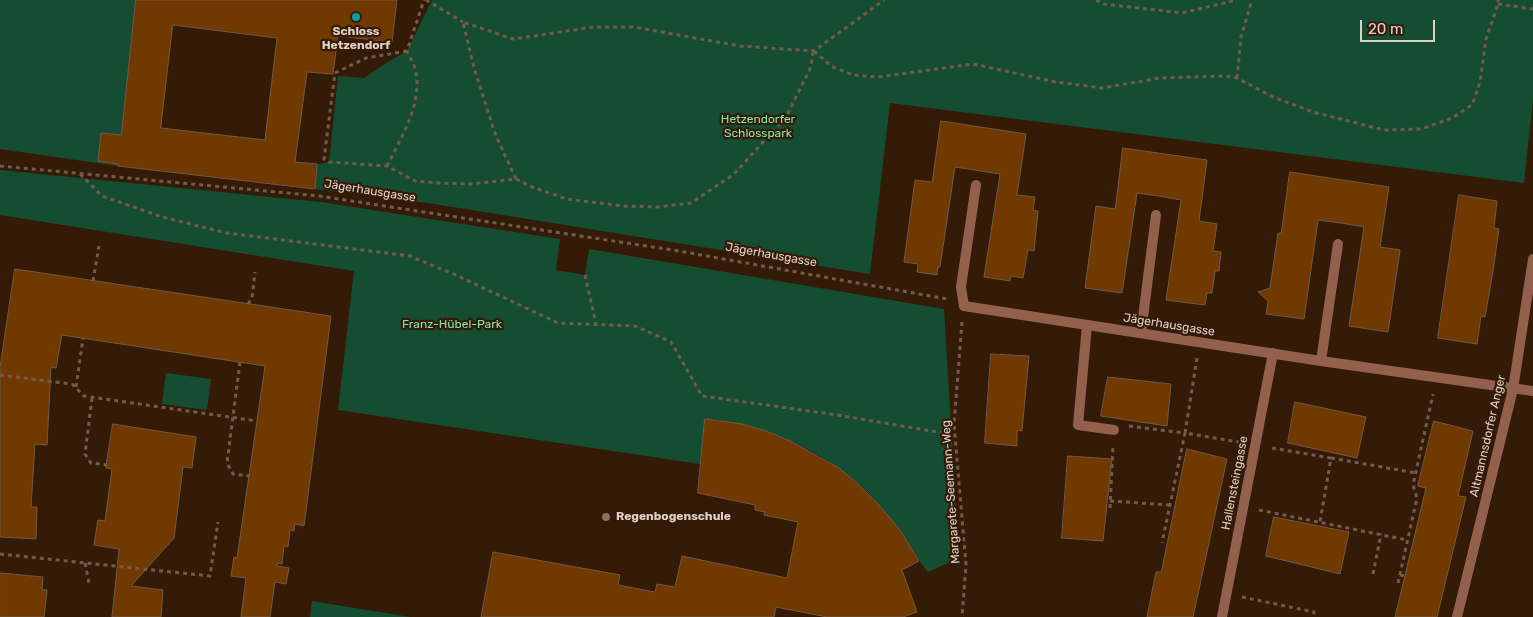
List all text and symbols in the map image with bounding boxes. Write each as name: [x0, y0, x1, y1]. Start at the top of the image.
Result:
scale bar: [1363, 10, 1438, 42]
marker: Schloss Hetzendorf: [350, 11, 362, 23]
text: 20 m: [1368, 20, 1403, 38]
place label: Schloss Hetzendorf: [322, 25, 390, 53]
park label: Hetzendorfer Schlosspark: [721, 113, 795, 141]
street label: Jägerhausgasse: [323, 177, 417, 205]
street label: Jägerhausgasse: [724, 240, 818, 270]
street label: Jägerhausgasse: [1122, 311, 1216, 339]
park label: Franz-Hübel-Park: [402, 318, 502, 332]
street label: Altmannsdorfer Anger: [1467, 374, 1509, 498]
street label: Margarete-Seemann-Weg: [939, 420, 963, 564]
street label: Hallensteingasse: [1219, 435, 1251, 531]
place label: Regenbogenschule: [616, 510, 731, 524]
marker: Regenbogenschule: [600, 511, 612, 523]

